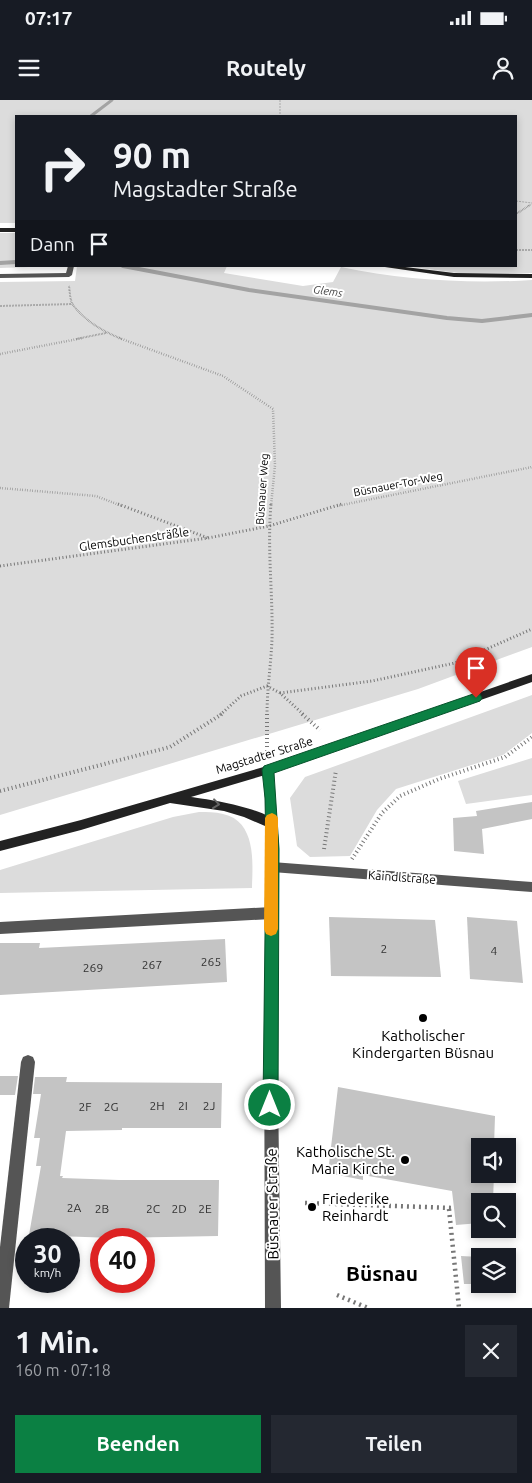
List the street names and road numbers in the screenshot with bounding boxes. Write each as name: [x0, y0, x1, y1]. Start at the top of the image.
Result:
street label: Büsnauer Weg: [254, 453, 270, 525]
street label: Büsnauer-Tor-Weg: [352, 469, 444, 499]
street label: Glemsbuchensträßle: [78, 525, 190, 553]
street label: Magstadter Straße: [214, 734, 314, 776]
street label: Kaindlstraße: [368, 868, 436, 886]
street label: Büsnauer Straße: [263, 1148, 281, 1260]

